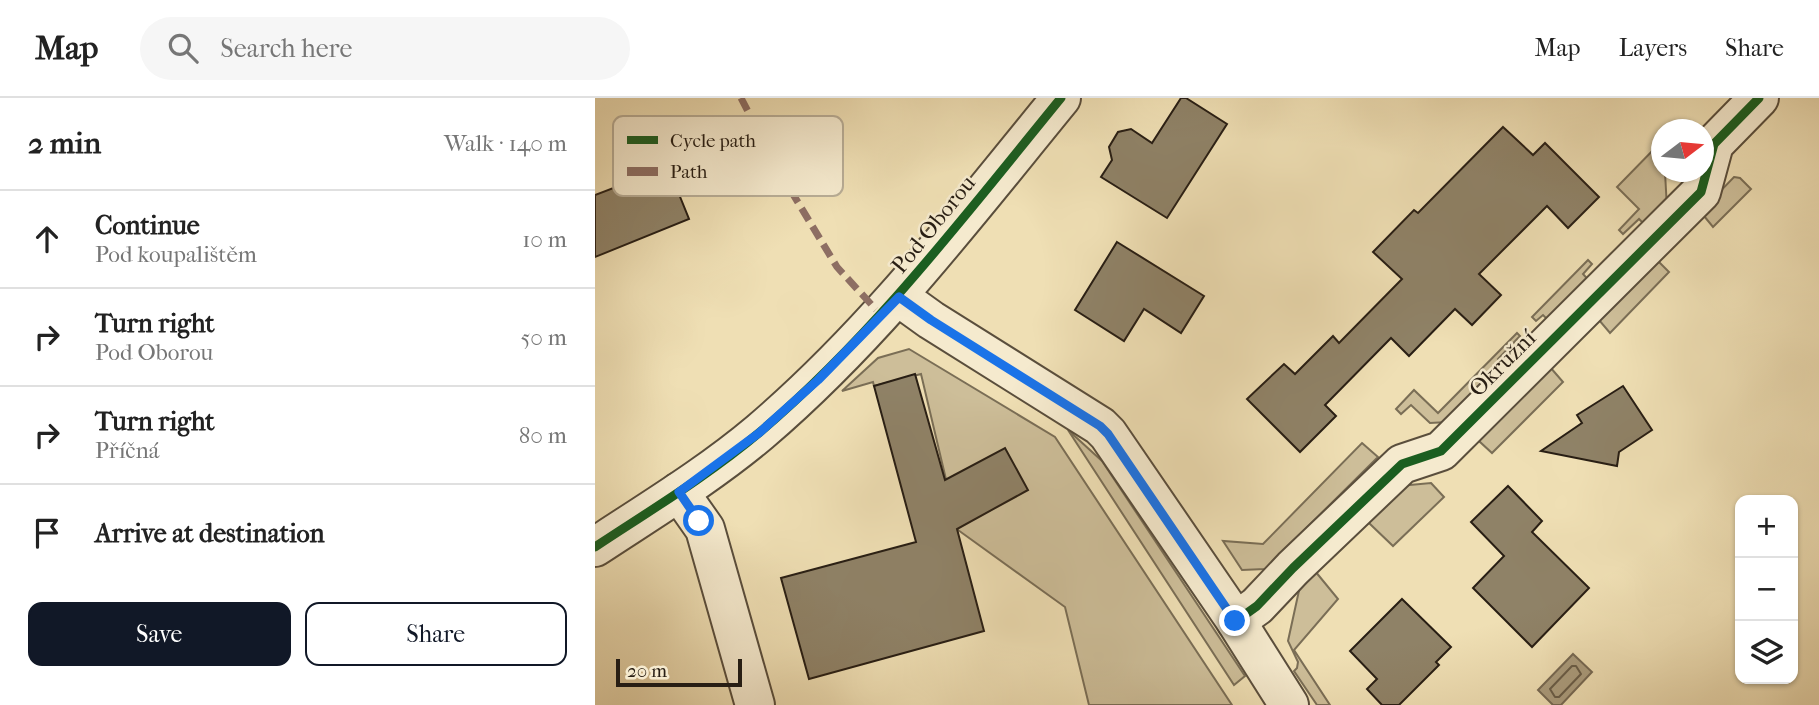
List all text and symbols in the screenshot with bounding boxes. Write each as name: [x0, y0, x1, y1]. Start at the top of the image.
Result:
search box: [140, 17, 630, 80]
text: Map: [35, 29, 98, 68]
icon: search: [164, 29, 202, 67]
text: Search here: [220, 33, 352, 64]
text: Map: [1535, 34, 1581, 62]
text: Layers: [1619, 34, 1687, 62]
text: Share: [1725, 34, 1784, 62]
legend: [613, 116, 843, 196]
north arrow: [1651, 119, 1714, 182]
text: 2 min: [28, 126, 101, 161]
text: Walk · 140 m: [444, 130, 567, 157]
text: Cycle path: [670, 130, 756, 152]
text: Path: [670, 161, 708, 183]
street label: Pod Oborou: [886, 170, 981, 279]
text: Continue: [95, 210, 200, 241]
icon: ahead: [28, 220, 66, 258]
text: 10 m: [522, 226, 567, 253]
text: Pod koupalištěm: [95, 241, 257, 268]
text: Turn right: [95, 308, 215, 339]
icon: right: [28, 318, 66, 356]
text: 50 m: [520, 324, 567, 351]
street label: Okružní: [1463, 324, 1541, 402]
text: Pod Oborou: [95, 339, 213, 366]
text: Turn right: [95, 406, 215, 437]
icon: right: [28, 416, 66, 454]
text: 80 m: [519, 422, 567, 449]
text: Příčná: [95, 437, 159, 464]
map controls: [1735, 495, 1798, 684]
button: +: [1735, 495, 1798, 558]
route start: [683, 505, 714, 536]
icon: arrive: [28, 514, 66, 552]
text: Arrive at destination: [95, 518, 325, 549]
button: −: [1735, 558, 1798, 621]
button: Save: [28, 602, 291, 666]
button: Share: [305, 602, 567, 666]
route end: [1219, 605, 1250, 636]
button: layers: [1735, 621, 1798, 684]
scale bar: [616, 656, 742, 688]
text: 20 m: [627, 660, 667, 682]

